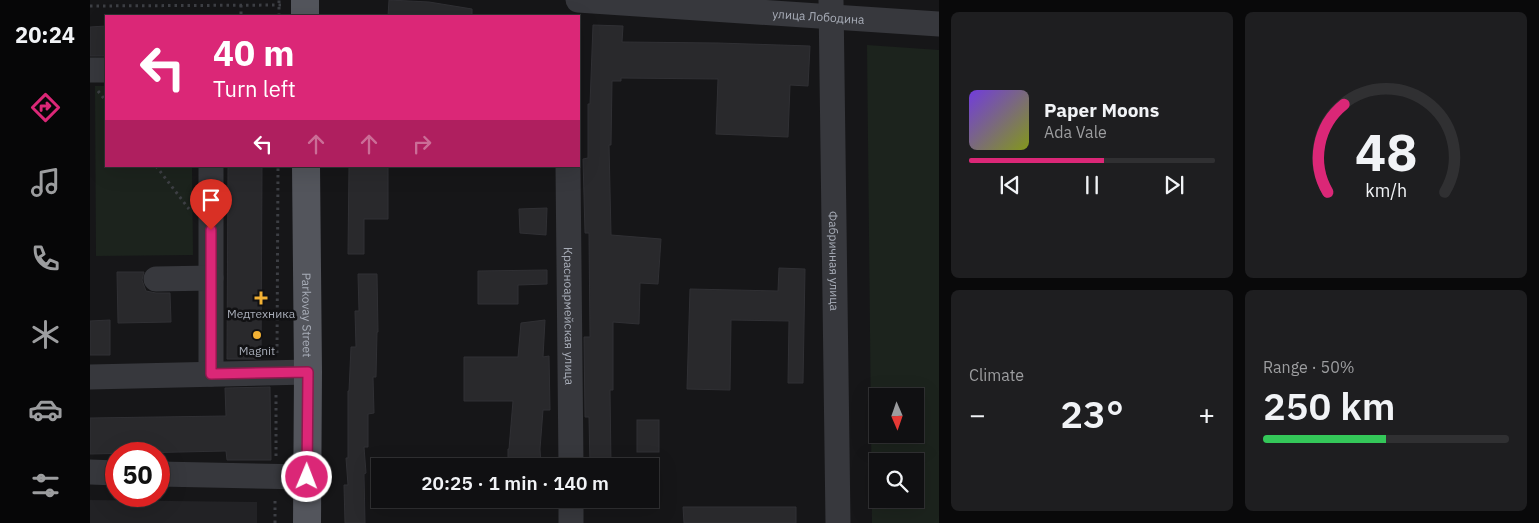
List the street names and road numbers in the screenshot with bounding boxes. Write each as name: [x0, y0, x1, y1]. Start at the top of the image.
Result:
street label: улица Лободина: [772, 5, 866, 27]
street label: Фабричная улица: [826, 211, 843, 312]
street label: Красноармейская улица: [561, 247, 578, 386]
street label: Parkovay Street: [300, 273, 315, 357]

